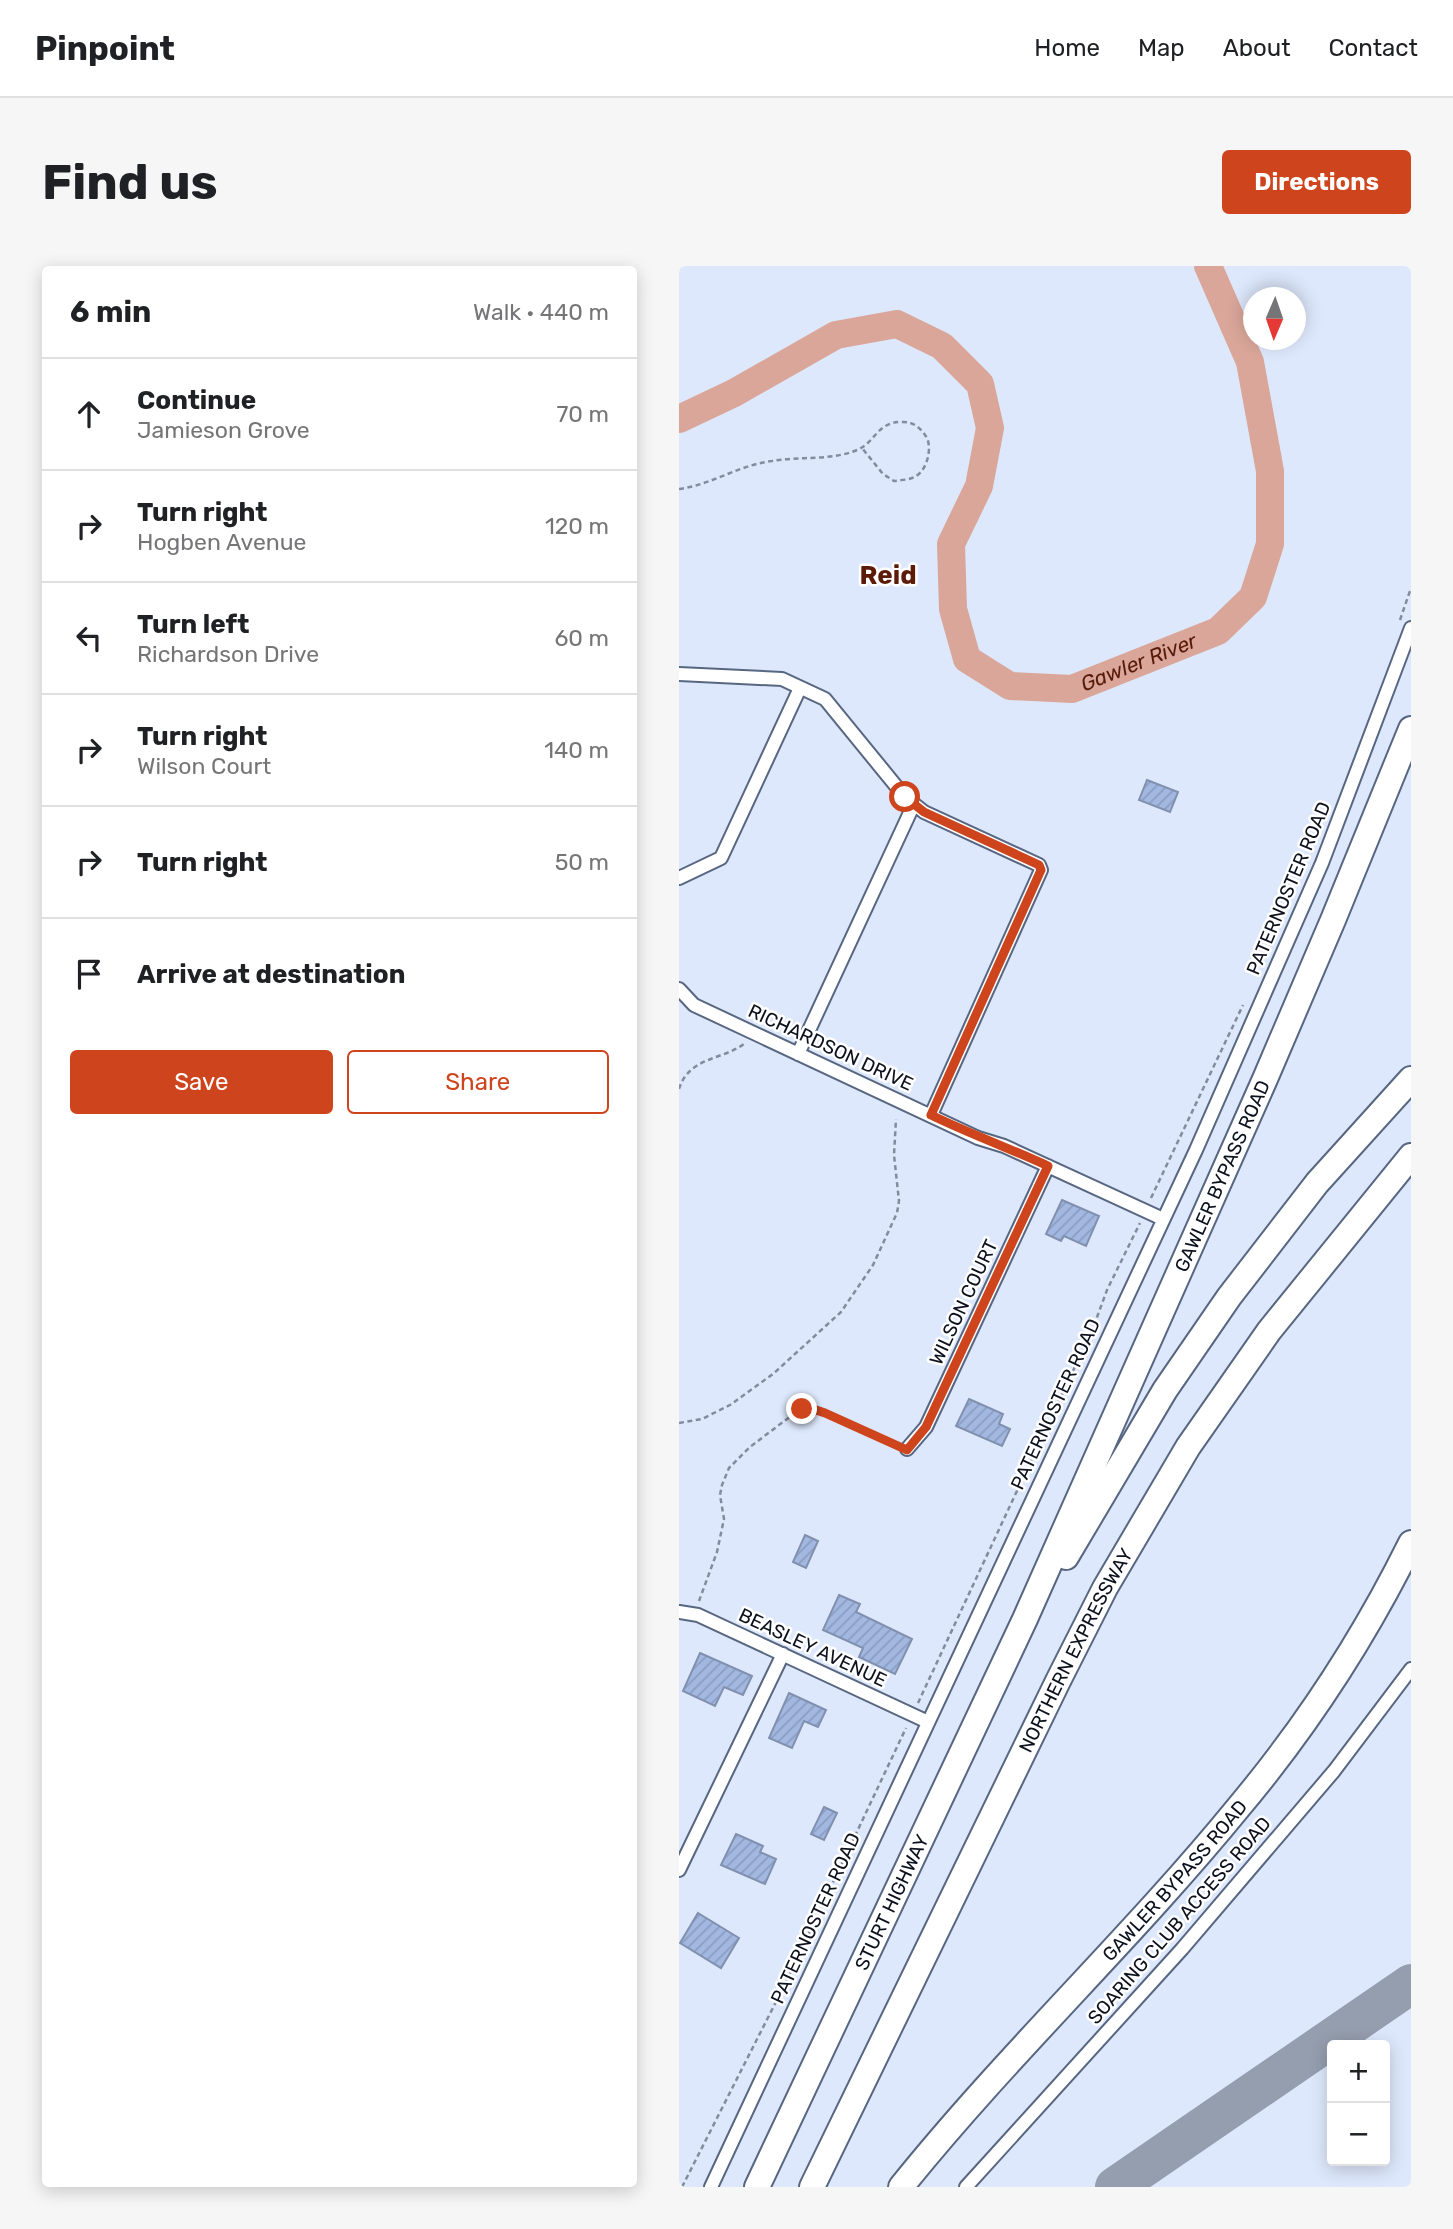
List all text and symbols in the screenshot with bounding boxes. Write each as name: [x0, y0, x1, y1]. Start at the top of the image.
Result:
text: Pinpoint: [35, 29, 175, 68]
text: Home: [1034, 34, 1100, 62]
text: Map: [1138, 34, 1185, 62]
text: About: [1223, 34, 1291, 62]
text: Contact: [1329, 34, 1418, 62]
button: Directions: [1222, 150, 1411, 214]
text: Find us: [42, 153, 218, 211]
north arrow: [1243, 287, 1306, 350]
text: 6 min: [70, 294, 151, 330]
text: Walk · 440 m: [473, 298, 609, 326]
text: Continue: [137, 385, 256, 416]
icon: ahead: [70, 395, 108, 433]
text: 70 m: [557, 400, 609, 428]
text: Jamieson Grove: [137, 416, 310, 444]
text: Turn right: [137, 497, 267, 528]
icon: right: [70, 507, 108, 545]
text: 120 m: [545, 512, 609, 540]
text: Hogben Avenue: [137, 528, 306, 556]
district label: Reid: [859, 560, 917, 591]
text: Turn left: [137, 609, 249, 640]
icon: left: [70, 619, 108, 657]
text: 60 m: [554, 624, 609, 652]
water label: Gawler River: [1077, 627, 1201, 696]
text: Richardson Drive: [137, 640, 319, 668]
text: Turn right: [137, 721, 267, 752]
icon: right: [70, 731, 108, 769]
text: 140 m: [544, 736, 609, 764]
text: Wilson Court: [137, 752, 271, 780]
route start: [889, 781, 920, 812]
street label: PATERNOSTER ROAD: [1242, 798, 1335, 978]
icon: right: [70, 843, 108, 881]
text: Turn right: [137, 847, 267, 878]
text: 50 m: [555, 848, 609, 876]
icon: arrive: [70, 955, 108, 993]
text: Arrive at destination: [137, 959, 405, 990]
street label: RICHARDSON DRIVE: [745, 999, 917, 1096]
button: Save: [70, 1050, 333, 1114]
button: Share: [347, 1050, 609, 1114]
street label: GAWLER BYPASS ROAD: [1170, 1077, 1275, 1275]
street label: WILSON COURT: [924, 1236, 1003, 1369]
street label: PATERNOSTER ROAD: [1006, 1315, 1105, 1493]
route end: [786, 1393, 817, 1424]
street label: NORTHERN EXPRESSWAY: [1014, 1544, 1138, 1756]
street label: BEASLEY AVENUE: [735, 1603, 890, 1692]
street label: GAWLER BYPASS ROAD: [1098, 1795, 1252, 1966]
street label: SOARING CLUB ACCESS ROAD: [1083, 1812, 1276, 2029]
street label: PATERNOSTER ROAD: [766, 1829, 865, 2007]
street label: STURT HIGHWAY: [850, 1831, 934, 1974]
map controls: [1327, 2040, 1390, 2166]
button: +: [1327, 2040, 1390, 2103]
button: −: [1327, 2103, 1390, 2166]

